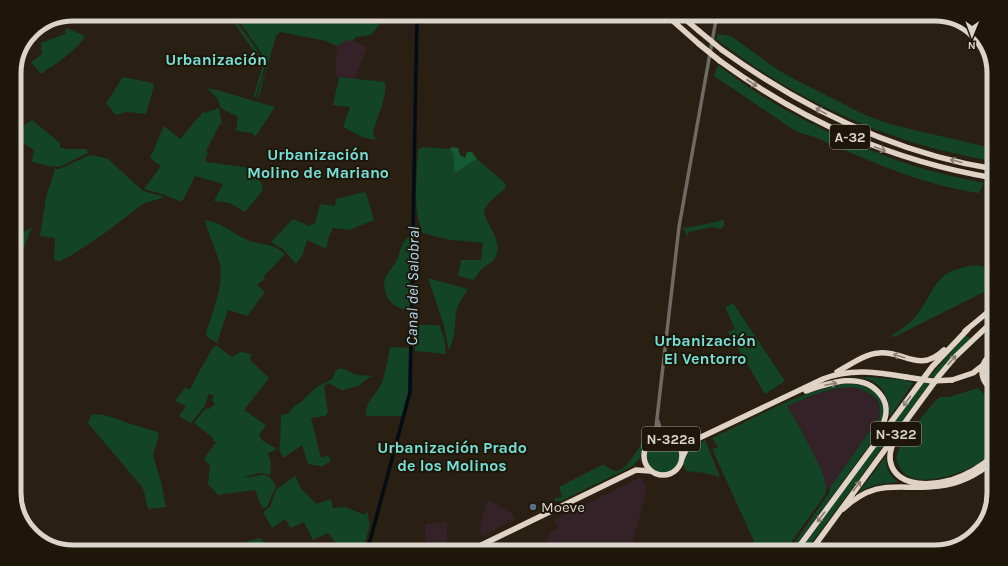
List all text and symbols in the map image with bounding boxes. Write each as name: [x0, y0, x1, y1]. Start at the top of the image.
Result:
north arrow: [952, 16, 992, 56]
text: N: [968, 39, 976, 52]
district label: Urbanización: [165, 50, 267, 69]
one-way arrow: [746, 80, 758, 88]
one-way arrow: [815, 107, 827, 115]
road number: A-32: [830, 125, 870, 149]
district label: Urbanización Molino de Mariano: [247, 145, 389, 182]
one-way arrow: [874, 145, 886, 153]
one-way arrow: [950, 156, 963, 164]
water label: Canal del Salobral: [402, 226, 423, 346]
district label: Urbanización El Ventorro: [654, 331, 756, 368]
one-way arrow: [892, 352, 905, 359]
one-way arrow: [948, 355, 957, 365]
one-way arrow: [824, 379, 837, 387]
one-way arrow: [902, 395, 911, 406]
road number: N-322: [871, 422, 921, 446]
road number: N-322a: [642, 427, 700, 451]
district label: Urbanización Prado de los Molinos: [377, 438, 527, 475]
one-way arrow: [853, 481, 861, 492]
place label: Moeve: [541, 498, 585, 516]
marker: Moeve: [528, 502, 538, 512]
one-way arrow: [817, 511, 826, 522]

